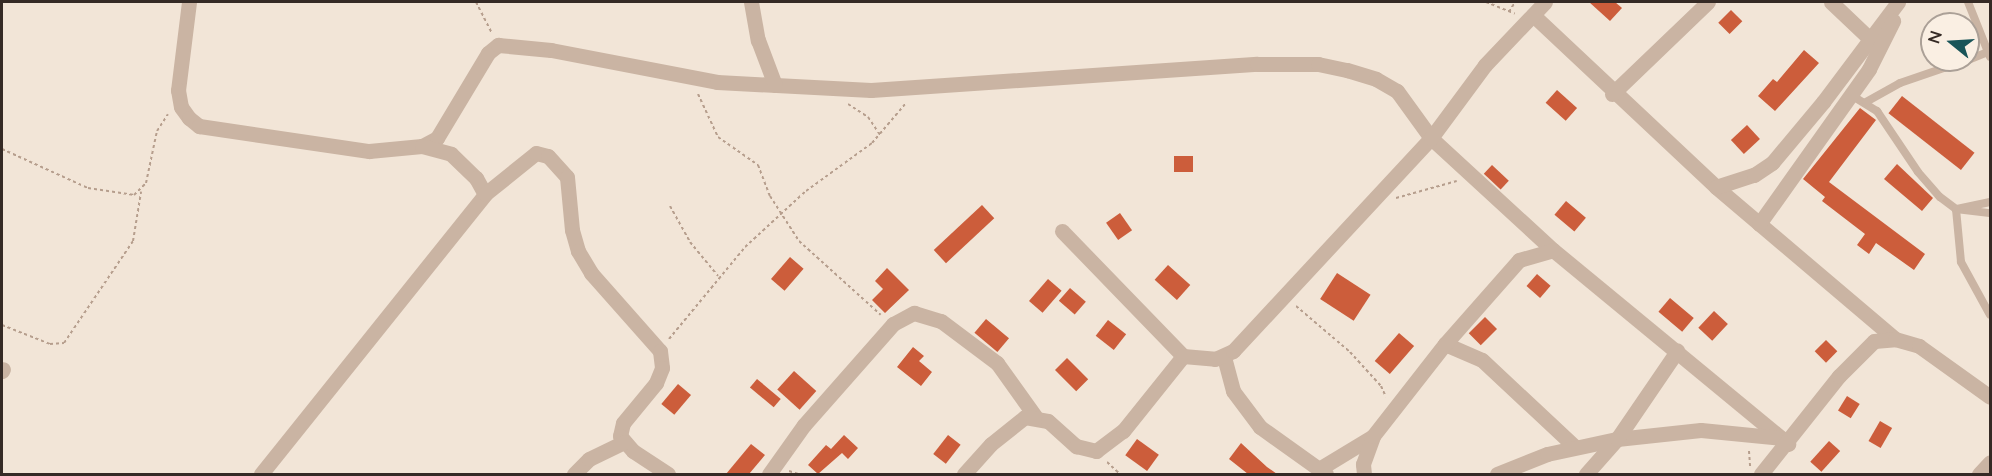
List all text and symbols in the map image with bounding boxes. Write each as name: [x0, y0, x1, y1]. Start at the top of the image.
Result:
north arrow: [1920, 12, 1980, 72]
text: N: [1923, 28, 1945, 46]

